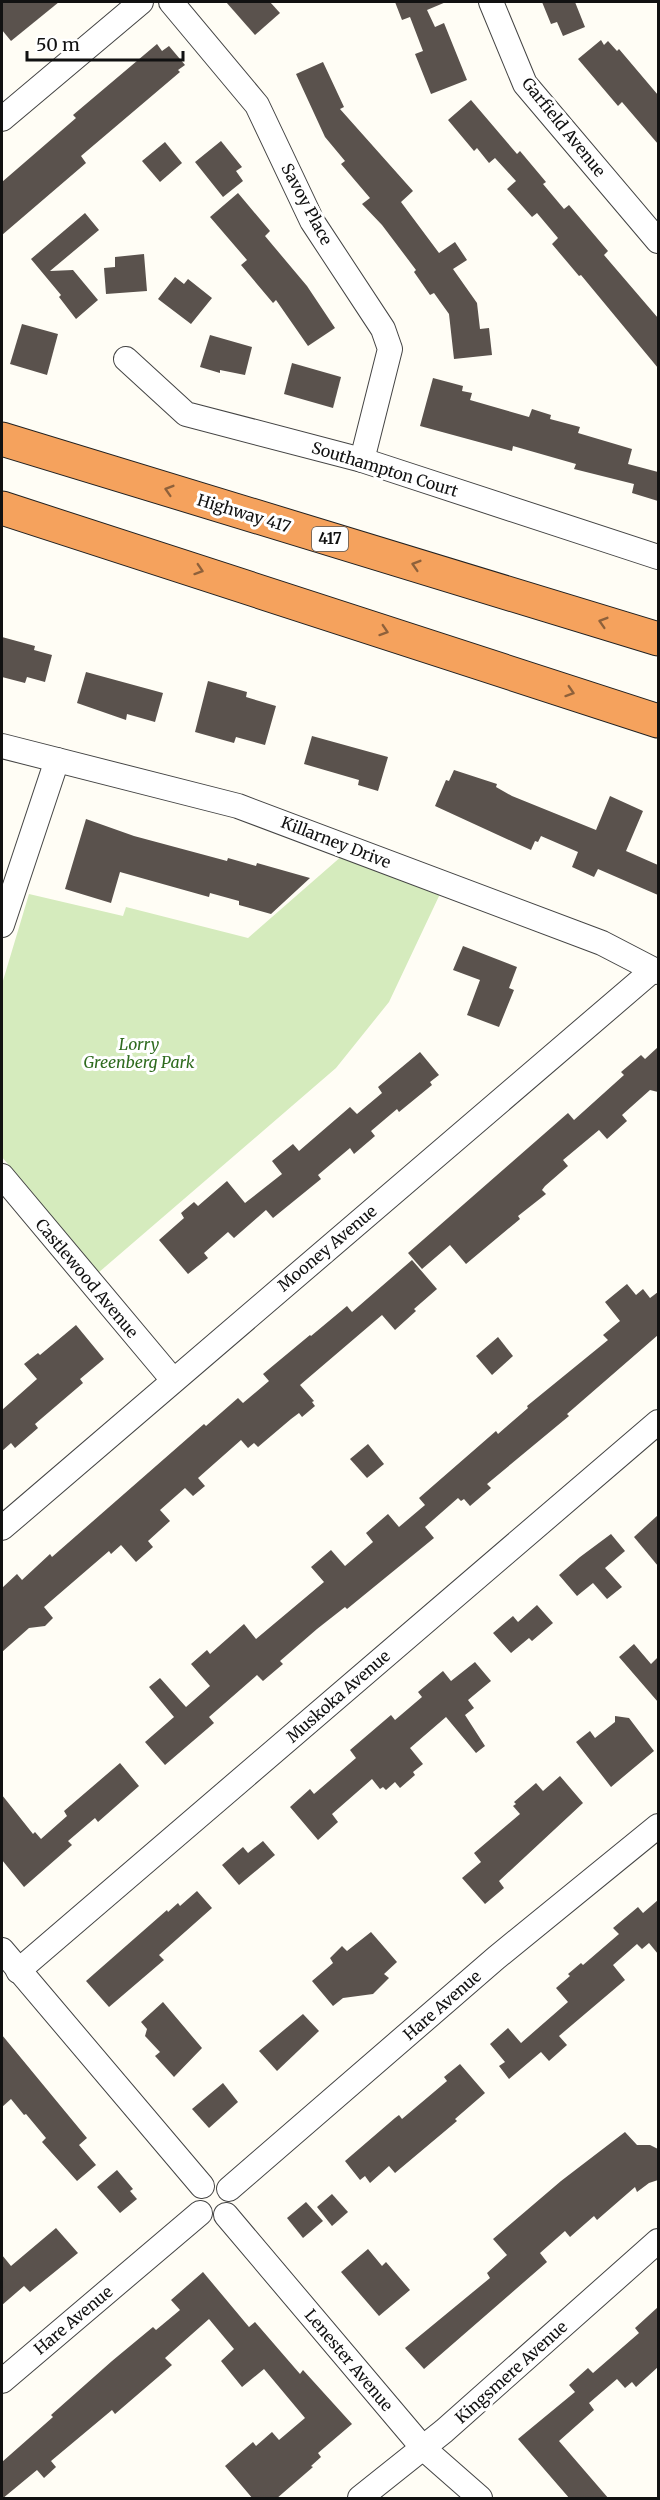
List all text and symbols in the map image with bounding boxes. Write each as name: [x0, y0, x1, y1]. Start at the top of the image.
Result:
scale bar: [27, 24, 183, 62]
text: 50 m: [36, 33, 80, 56]
street label: Garfield Avenue: [518, 73, 610, 181]
street label: Savoy Place: [277, 160, 337, 248]
street label: Southampton Court: [309, 437, 461, 501]
one-way arrow: [164, 485, 175, 497]
street label: Highway 417: [195, 489, 293, 537]
road number: 417: [312, 527, 348, 551]
one-way arrow: [411, 560, 422, 572]
one-way arrow: [193, 563, 204, 576]
one-way arrow: [598, 617, 609, 629]
one-way arrow: [378, 624, 389, 636]
one-way arrow: [564, 684, 575, 697]
street label: Killarney Drive: [278, 812, 394, 872]
park label: Lorry Greenberg Park: [83, 1034, 195, 1072]
street label: Mooney Avenue: [273, 1201, 381, 1295]
street label: Castlewood Avenue: [31, 1214, 143, 1342]
street label: Muskoka Avenue: [282, 1646, 394, 1746]
street label: Hare Avenue: [399, 1966, 485, 2044]
street label: Hare Avenue: [30, 2281, 116, 2359]
street label: Lenester Avenue: [301, 2305, 397, 2415]
street label: Kingsmere Avenue: [451, 2316, 571, 2428]

